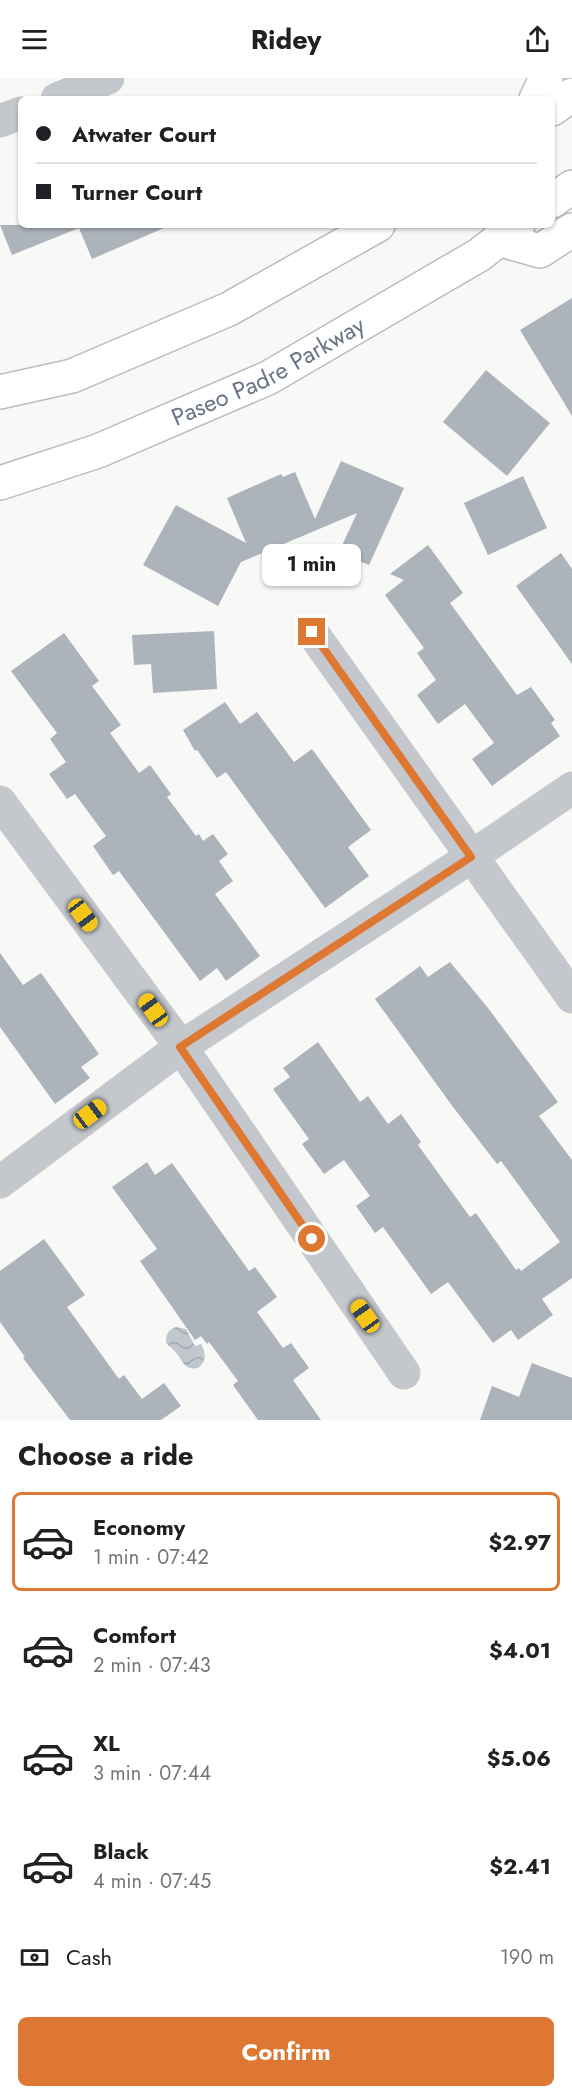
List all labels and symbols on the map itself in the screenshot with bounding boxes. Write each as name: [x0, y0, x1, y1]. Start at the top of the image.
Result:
street label: Paseo Padre Parkway: [166, 307, 371, 434]
callout: 1 min: [262, 545, 362, 587]
route end: [298, 618, 325, 645]
car: [65, 895, 101, 935]
car: [135, 990, 171, 1030]
car: [70, 1096, 110, 1132]
route start: [298, 1225, 325, 1252]
car: [347, 1296, 383, 1336]

